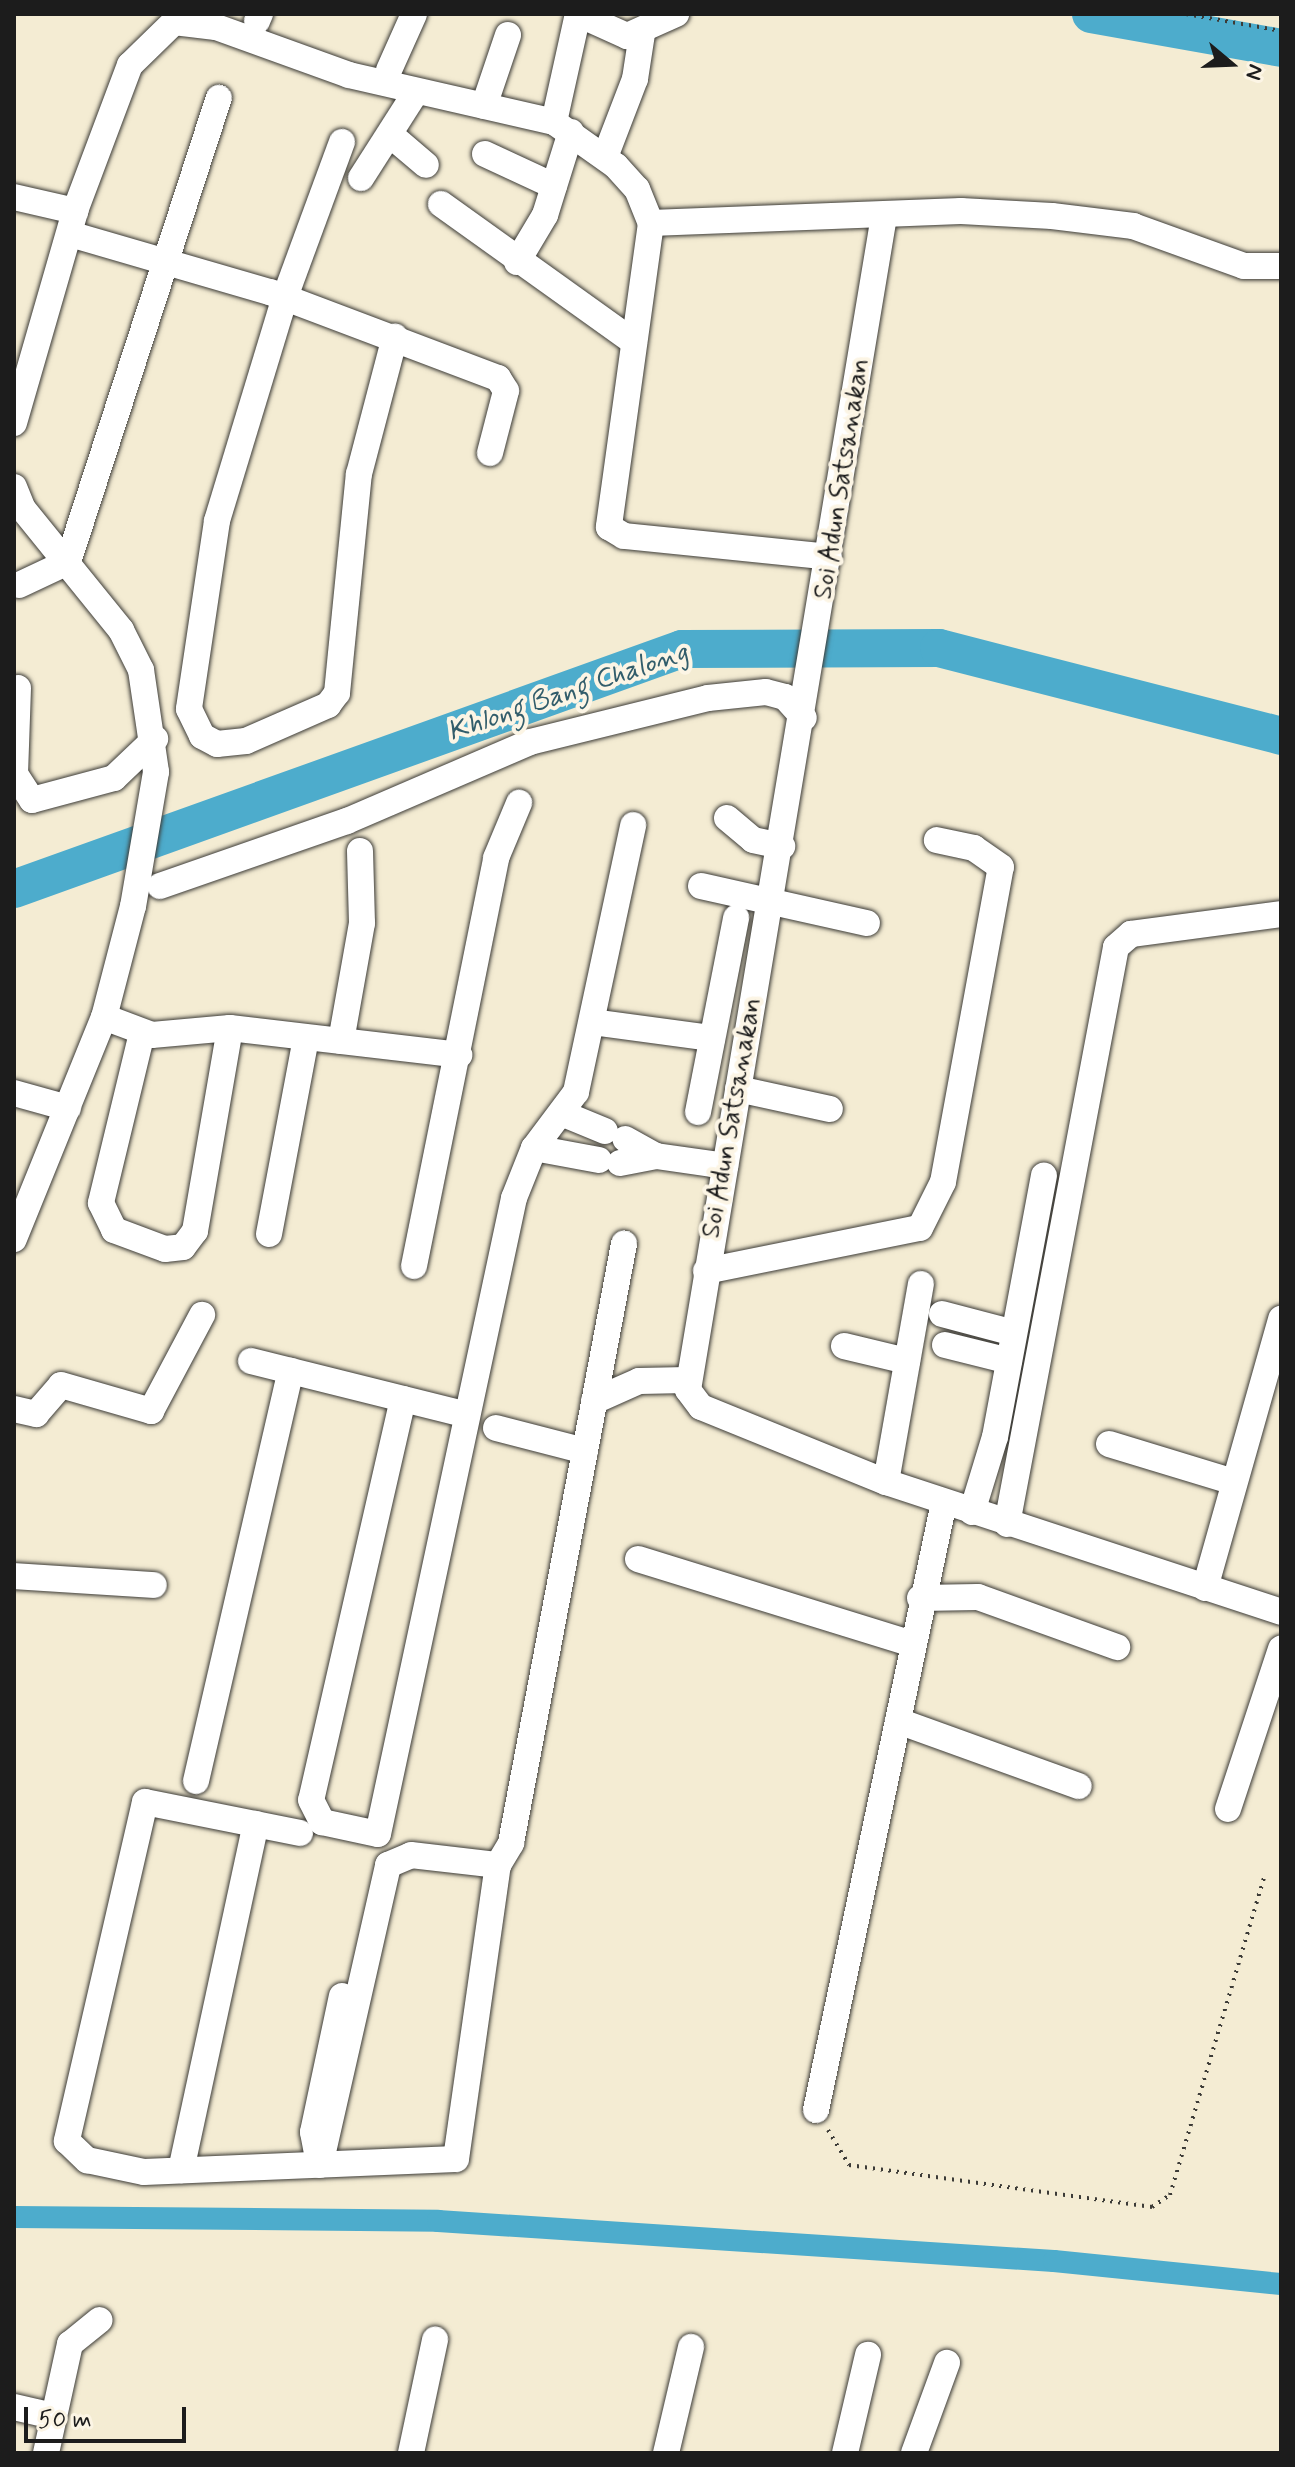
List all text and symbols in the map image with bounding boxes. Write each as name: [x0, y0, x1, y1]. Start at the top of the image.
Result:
north arrow: [1191, 24, 1271, 104]
text: N: [1238, 60, 1269, 83]
street label: Soi Adun Satsanakan: [809, 361, 877, 597]
water label: Khlong Bang Chalong: [445, 637, 691, 749]
street label: Soi Adun Satsanakan: [697, 1000, 769, 1236]
scale bar: [28, 2391, 190, 2441]
text: 50 m: [38, 2405, 92, 2436]

